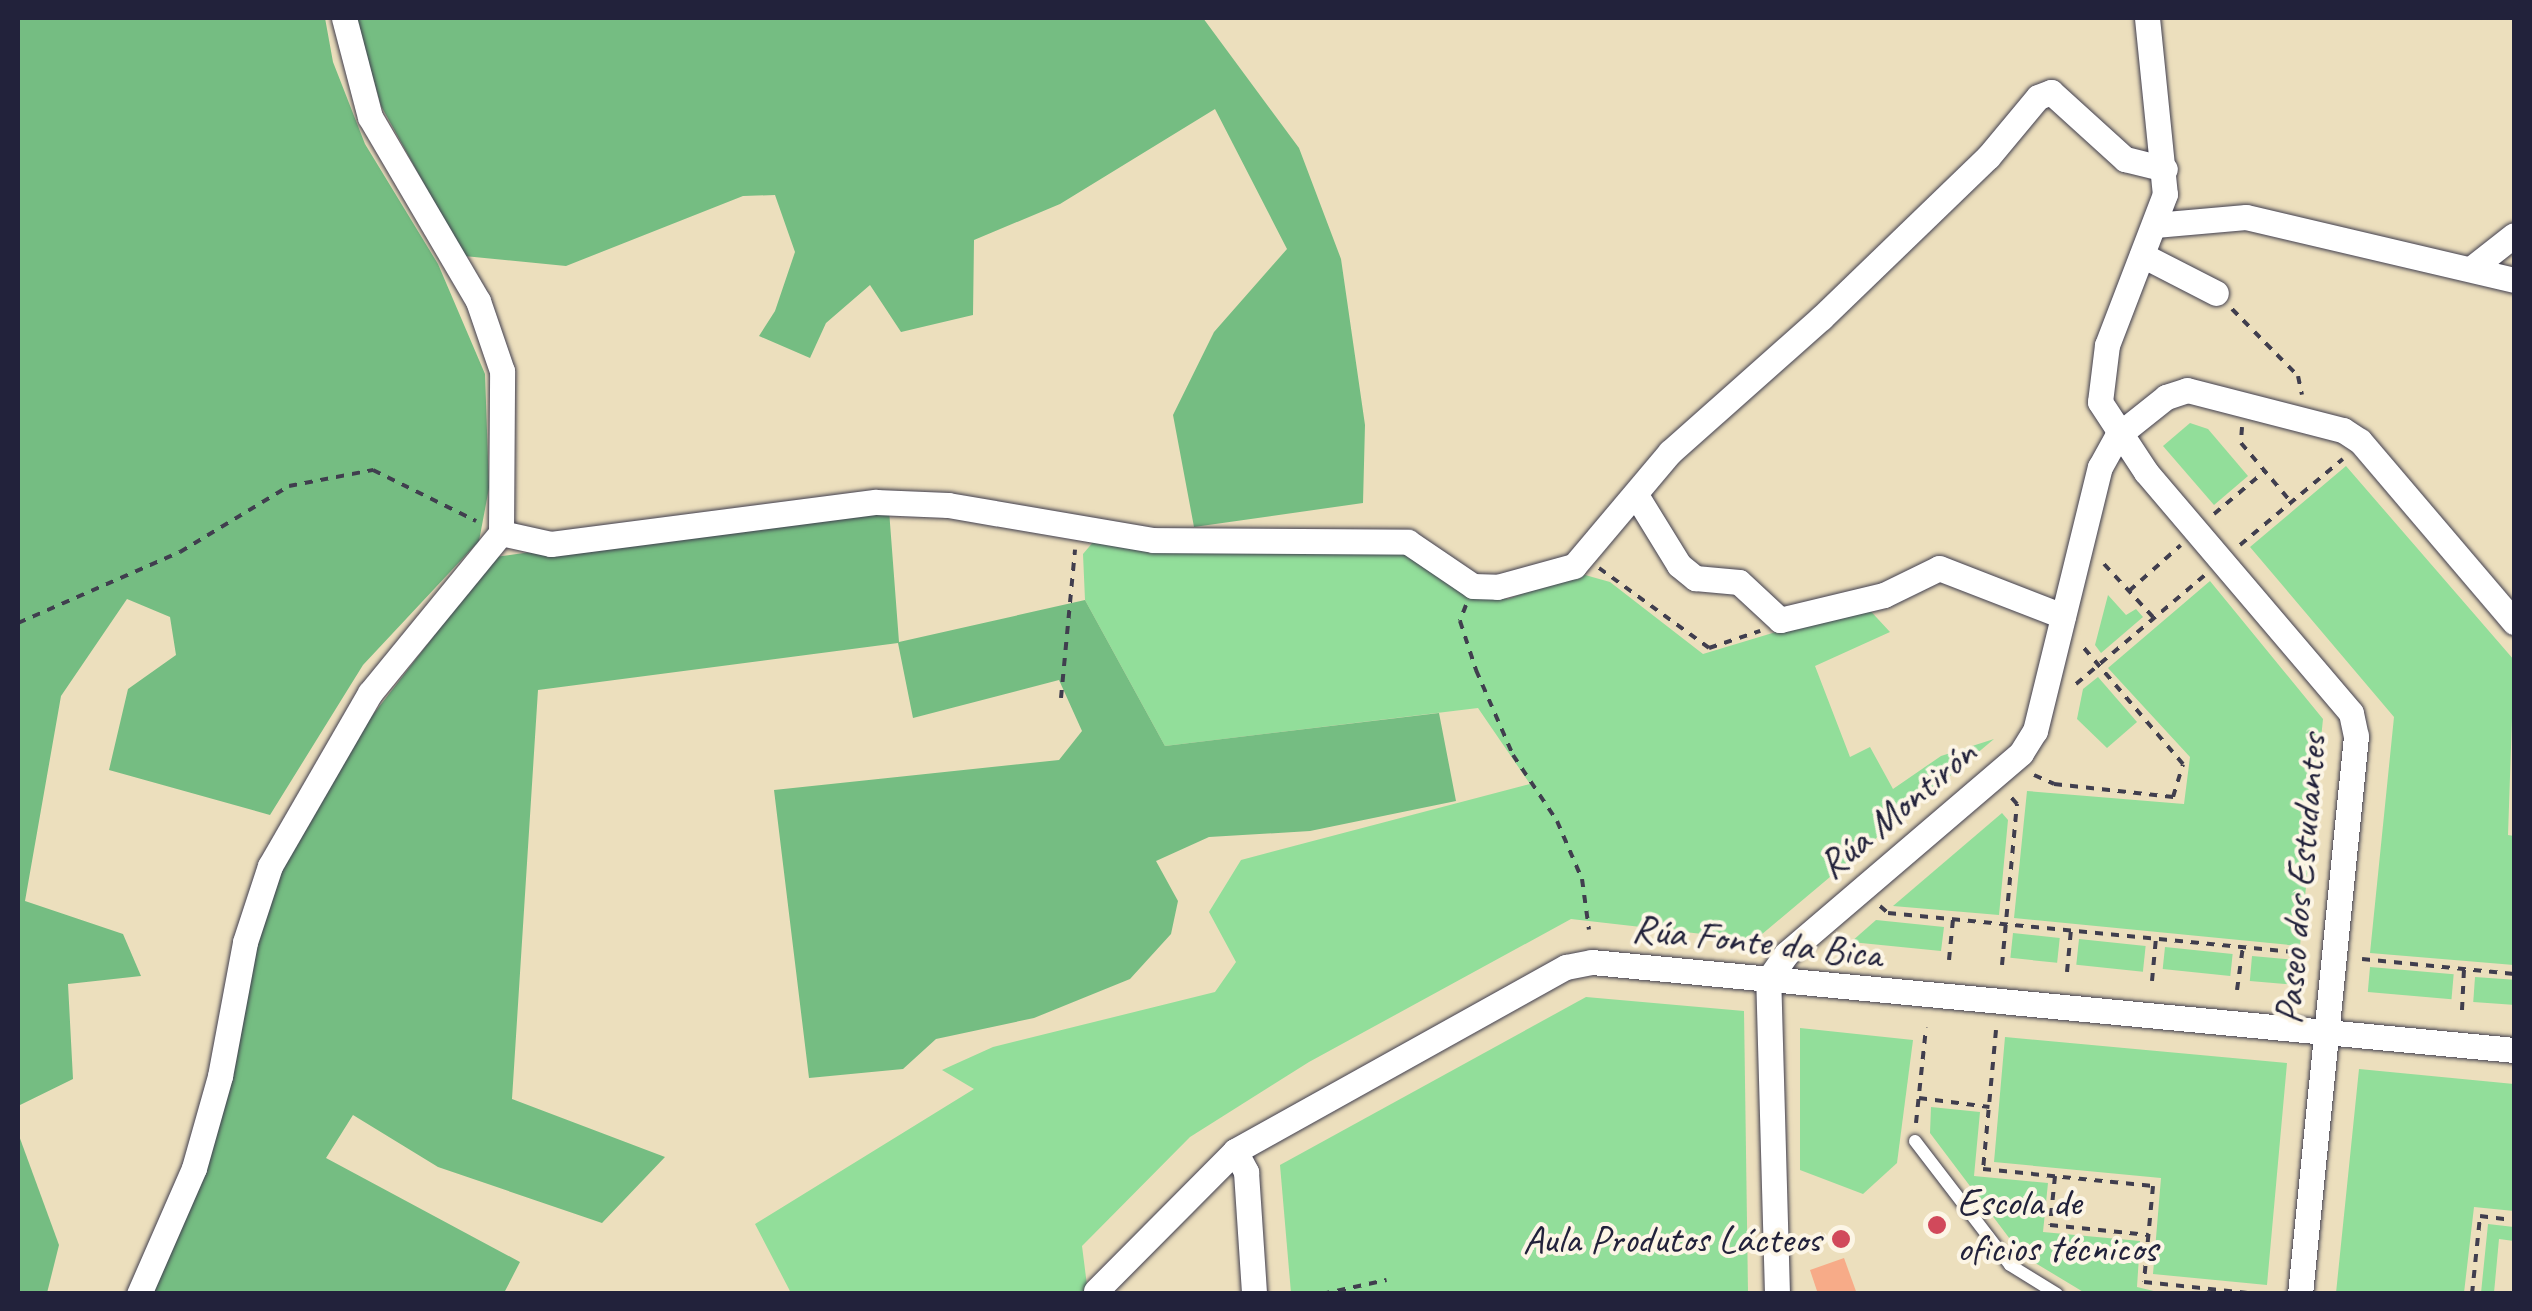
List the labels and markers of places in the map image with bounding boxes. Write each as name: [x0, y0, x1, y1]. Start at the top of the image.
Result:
place label: Escola de oficios técnicos: [1957, 1178, 2157, 1272]
marker: Escola de oficios técnicos: [1926, 1214, 1948, 1236]
place label: Aula Produtos Lácteos: [1523, 1215, 1821, 1263]
marker: Aula Produtos Lácteos: [1830, 1228, 1852, 1250]

